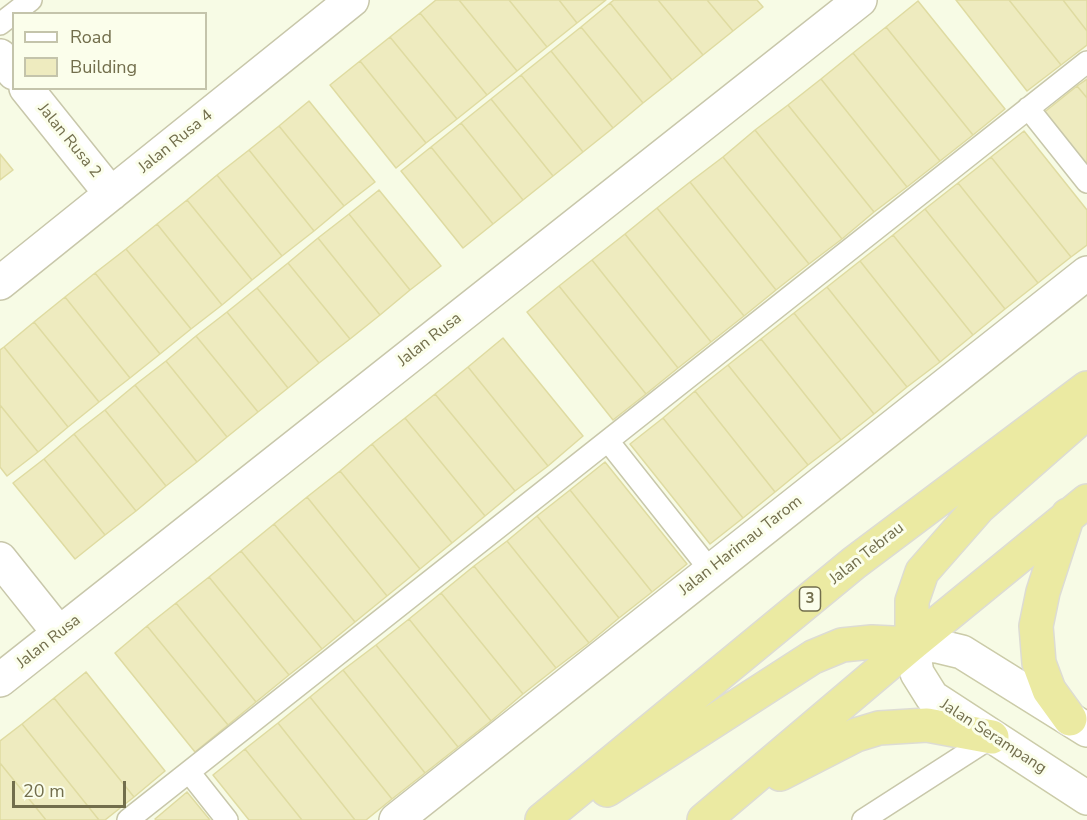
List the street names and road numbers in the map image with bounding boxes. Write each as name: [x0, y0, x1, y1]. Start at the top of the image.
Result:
street label: Jalan Rusa 2: [33, 100, 105, 182]
street label: Jalan Rusa 4: [135, 106, 217, 178]
street label: Jalan Rusa: [394, 309, 466, 371]
street label: Jalan Harimau Tarom: [676, 492, 806, 600]
street label: Jalan Tebrau: [826, 519, 908, 589]
road number: 3: [800, 587, 820, 611]
street label: Jalan Rusa: [13, 611, 85, 673]
street label: Jalan Serampang: [936, 696, 1050, 778]

